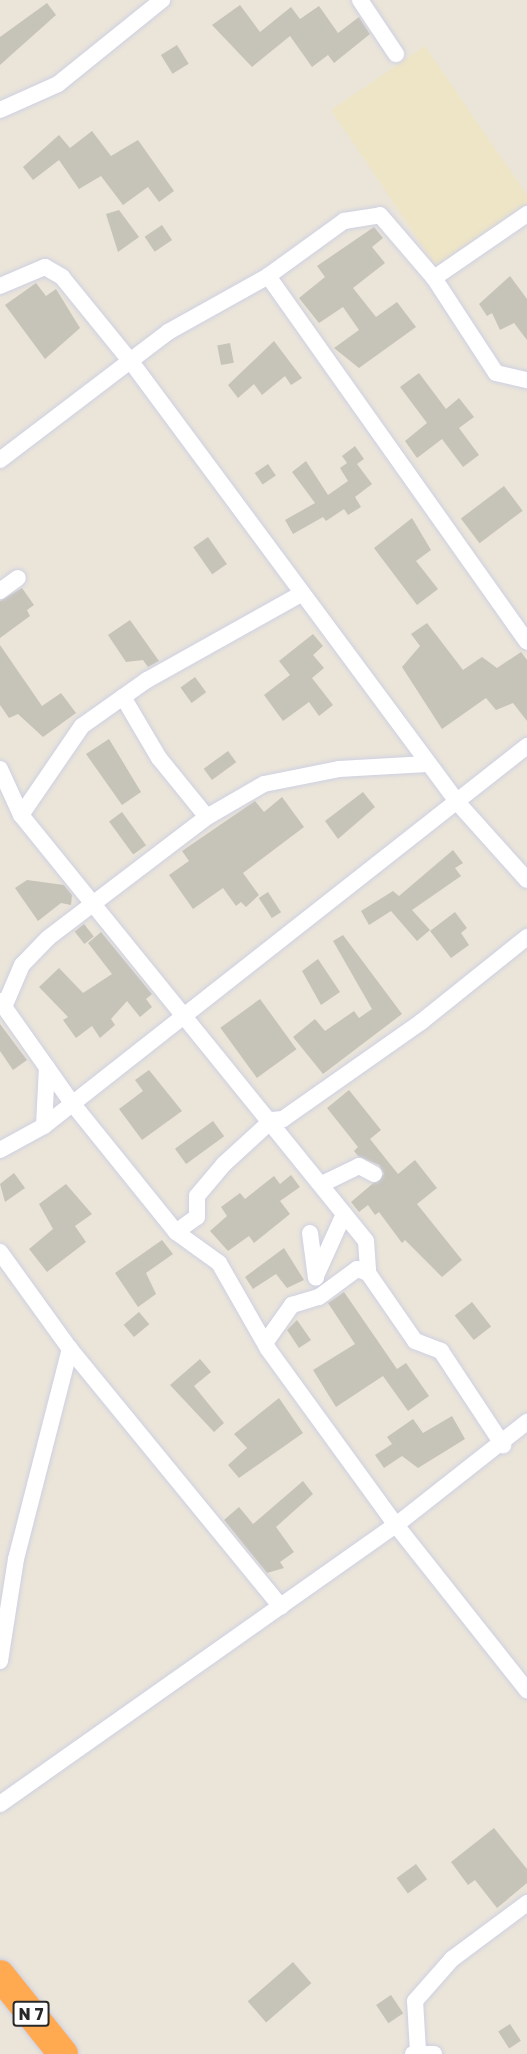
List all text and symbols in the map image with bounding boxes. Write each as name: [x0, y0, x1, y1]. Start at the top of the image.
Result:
road number: N 7: [12, 2001, 51, 2027]

